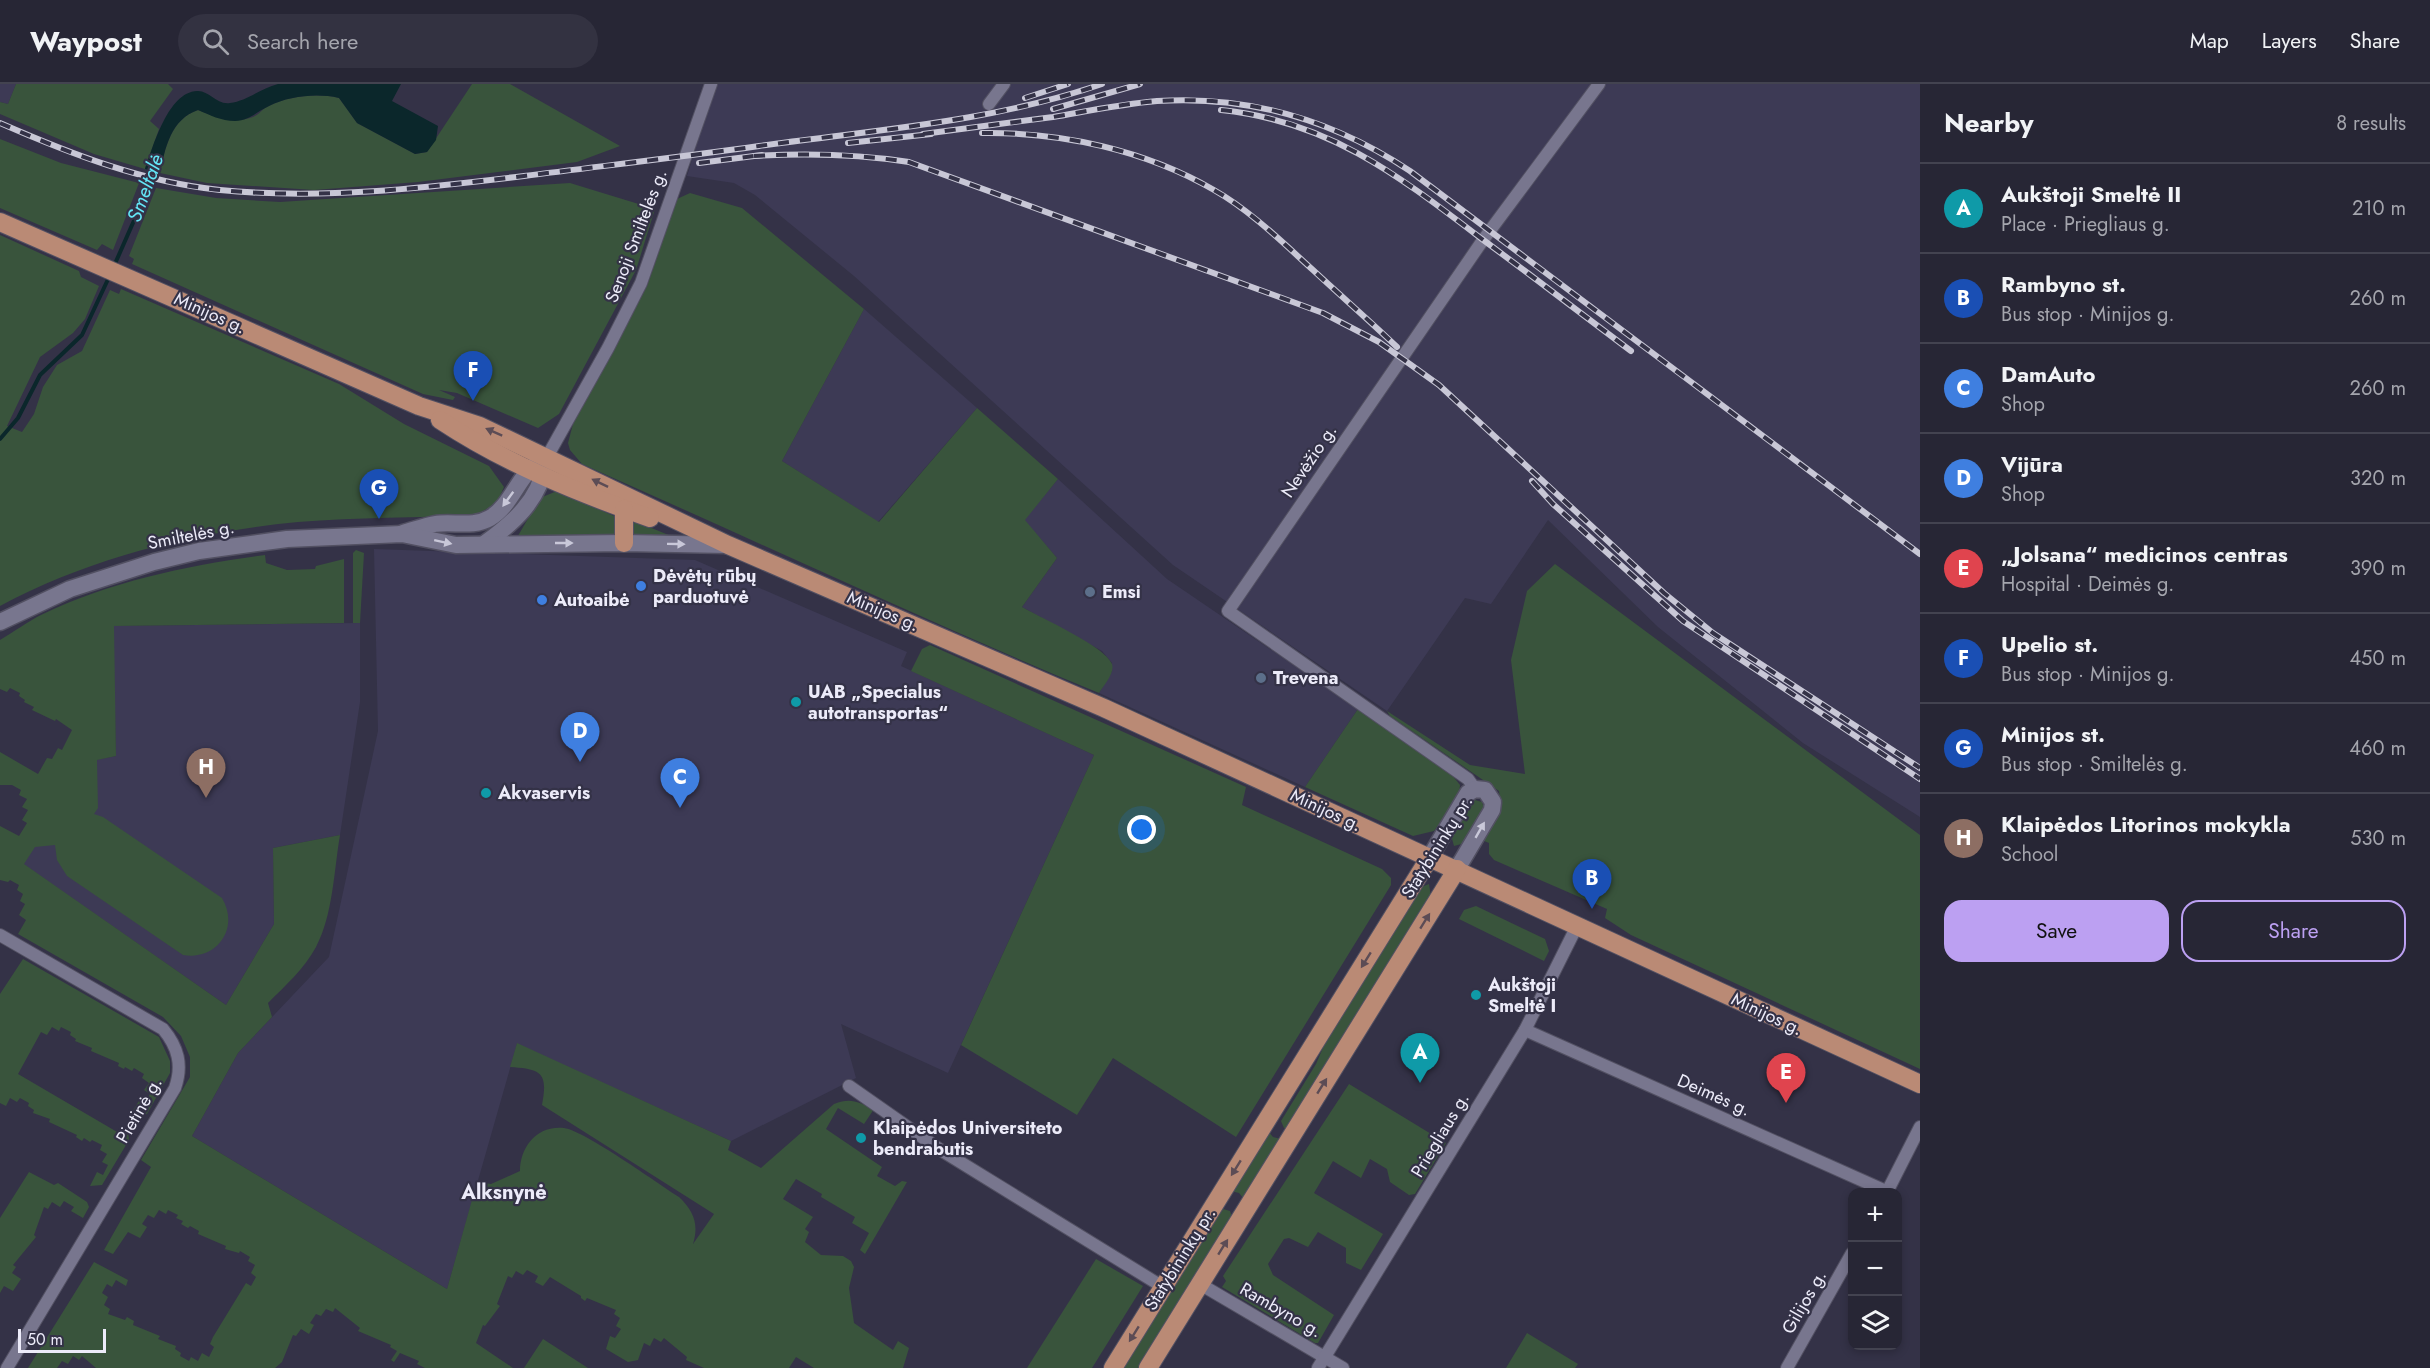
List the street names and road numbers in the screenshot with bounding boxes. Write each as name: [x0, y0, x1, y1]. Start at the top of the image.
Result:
street label: Senoji Smiltelės g.: [599, 166, 673, 306]
street label: Minijos g.: [170, 286, 250, 340]
street label: Nevėžio g.: [1275, 419, 1343, 503]
street label: Smiltelės g.: [145, 514, 237, 556]
street label: Minijos g.: [843, 584, 923, 638]
street label: Minijos g.: [1286, 782, 1366, 838]
street label: Statybininkų pr.: [1395, 790, 1479, 904]
street label: Minijos g.: [1727, 986, 1807, 1042]
street label: Deimės g.: [1673, 1067, 1755, 1123]
street label: Pietinė g.: [110, 1072, 168, 1148]
street label: Priegliaus g.: [1404, 1088, 1476, 1182]
street label: Statybininkų pr.: [1138, 1202, 1222, 1316]
street label: Gilijos g.: [1775, 1265, 1833, 1339]
street label: Rambyno g.: [1235, 1276, 1327, 1344]

